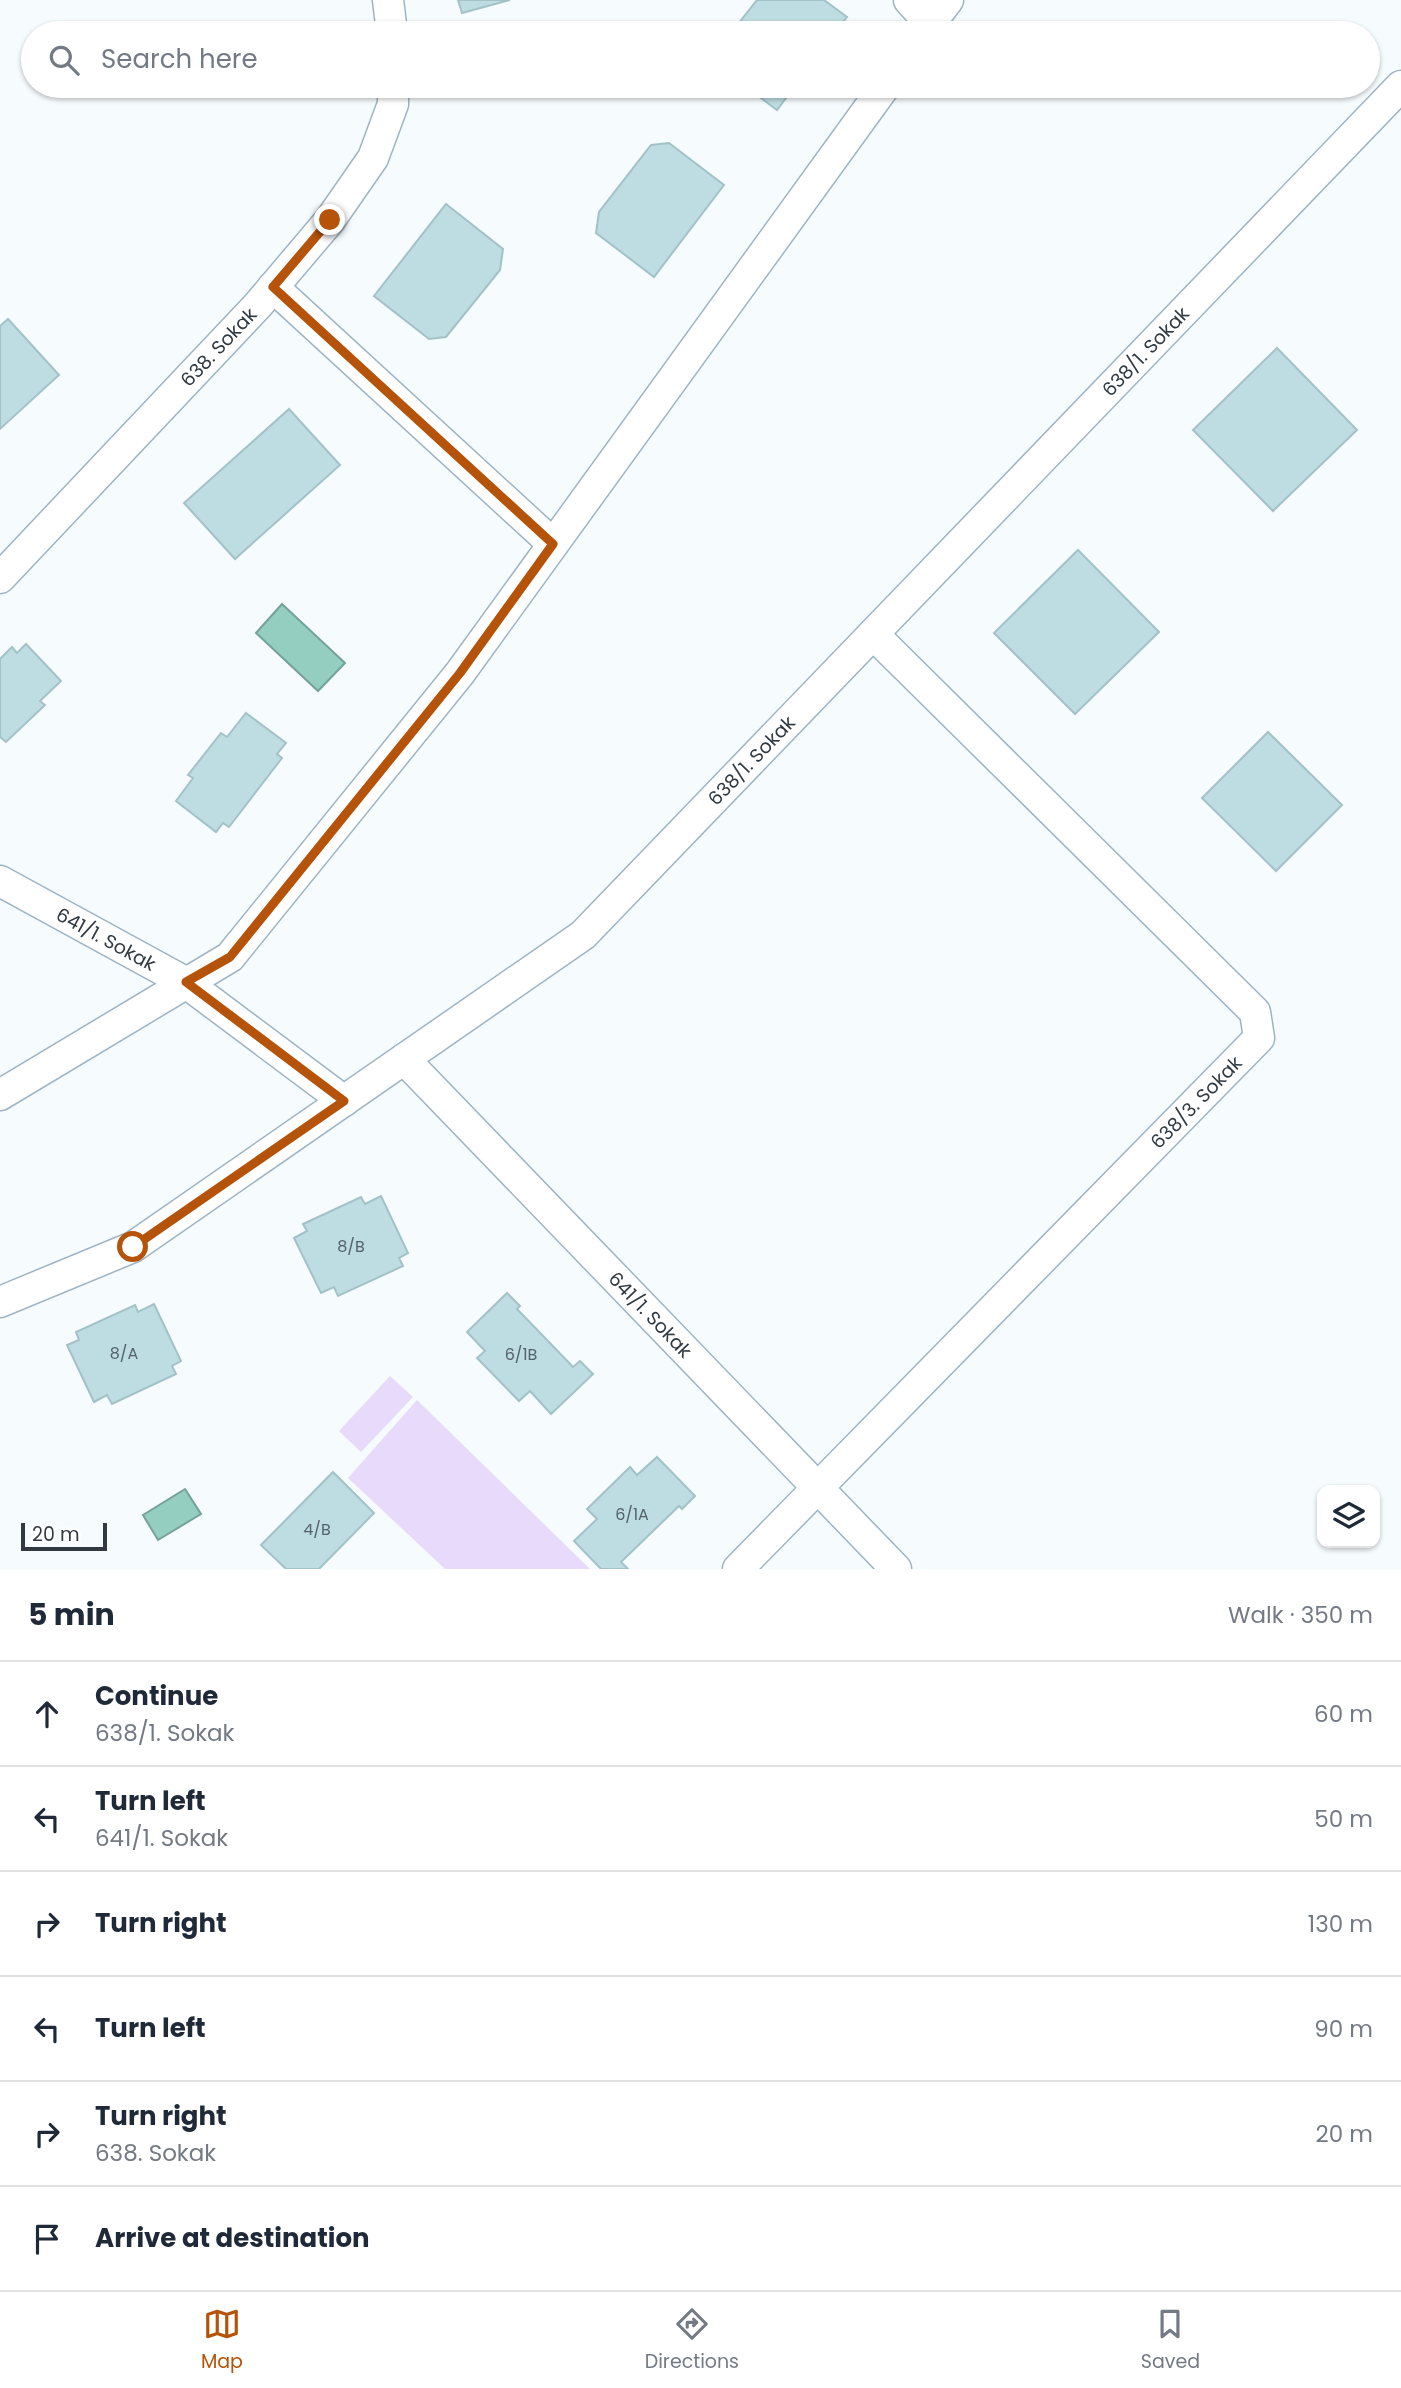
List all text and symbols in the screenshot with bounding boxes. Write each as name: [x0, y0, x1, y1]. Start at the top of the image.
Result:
search box: [21, 21, 1380, 98]
icon: search: [45, 41, 83, 79]
text: Search here: [101, 41, 258, 77]
route end: [314, 204, 345, 235]
street label: 638. Sokak: [175, 301, 263, 393]
street label: 638/1. Sokak: [1096, 301, 1196, 403]
street label: 638/1. Sokak: [702, 710, 801, 812]
street label: 641/1. Sokak: [51, 901, 161, 978]
street label: 638/3. Sokak: [1145, 1050, 1248, 1155]
route start: [117, 1231, 148, 1262]
house number: 8/B: [337, 1235, 365, 1258]
street label: 641/1. Sokak: [602, 1266, 698, 1364]
house number: 8/A: [110, 1342, 138, 1365]
house number: 6/1B: [505, 1343, 538, 1366]
map controls: [1317, 1485, 1380, 1548]
button: layers: [1317, 1485, 1380, 1548]
house number: 6/1A: [615, 1503, 649, 1526]
house number: 4/B: [303, 1518, 331, 1541]
scale bar: [21, 1520, 107, 1552]
text: 20 m: [32, 1521, 80, 1548]
text: 5 min: [28, 1593, 115, 1636]
text: Walk · 350 m: [1228, 1599, 1373, 1631]
text: Continue: [95, 1678, 218, 1714]
icon: ahead: [28, 1695, 66, 1733]
text: 60 m: [1314, 1698, 1373, 1730]
text: 638/1. Sokak: [95, 1717, 234, 1749]
text: Turn left: [95, 1783, 206, 1819]
icon: left: [28, 1800, 66, 1838]
text: 50 m: [1314, 1803, 1373, 1835]
text: 641/1. Sokak: [95, 1822, 228, 1854]
icon: right: [28, 1905, 66, 1943]
text: Turn right: [95, 1905, 227, 1941]
text: 130 m: [1308, 1908, 1373, 1940]
icon: left: [28, 2010, 66, 2048]
text: Turn left: [95, 2010, 206, 2046]
text: 90 m: [1314, 2013, 1373, 2045]
text: Turn right: [95, 2098, 227, 2134]
icon: right: [28, 2115, 66, 2153]
text: 20 m: [1315, 2118, 1373, 2150]
text: 638. Sokak: [95, 2137, 216, 2169]
icon: arrive: [28, 2220, 66, 2258]
text: Arrive at destination: [95, 2220, 370, 2256]
tab: Map: [201, 2305, 243, 2376]
tab: Directions: [645, 2305, 739, 2376]
tab: Saved: [1141, 2305, 1200, 2376]

